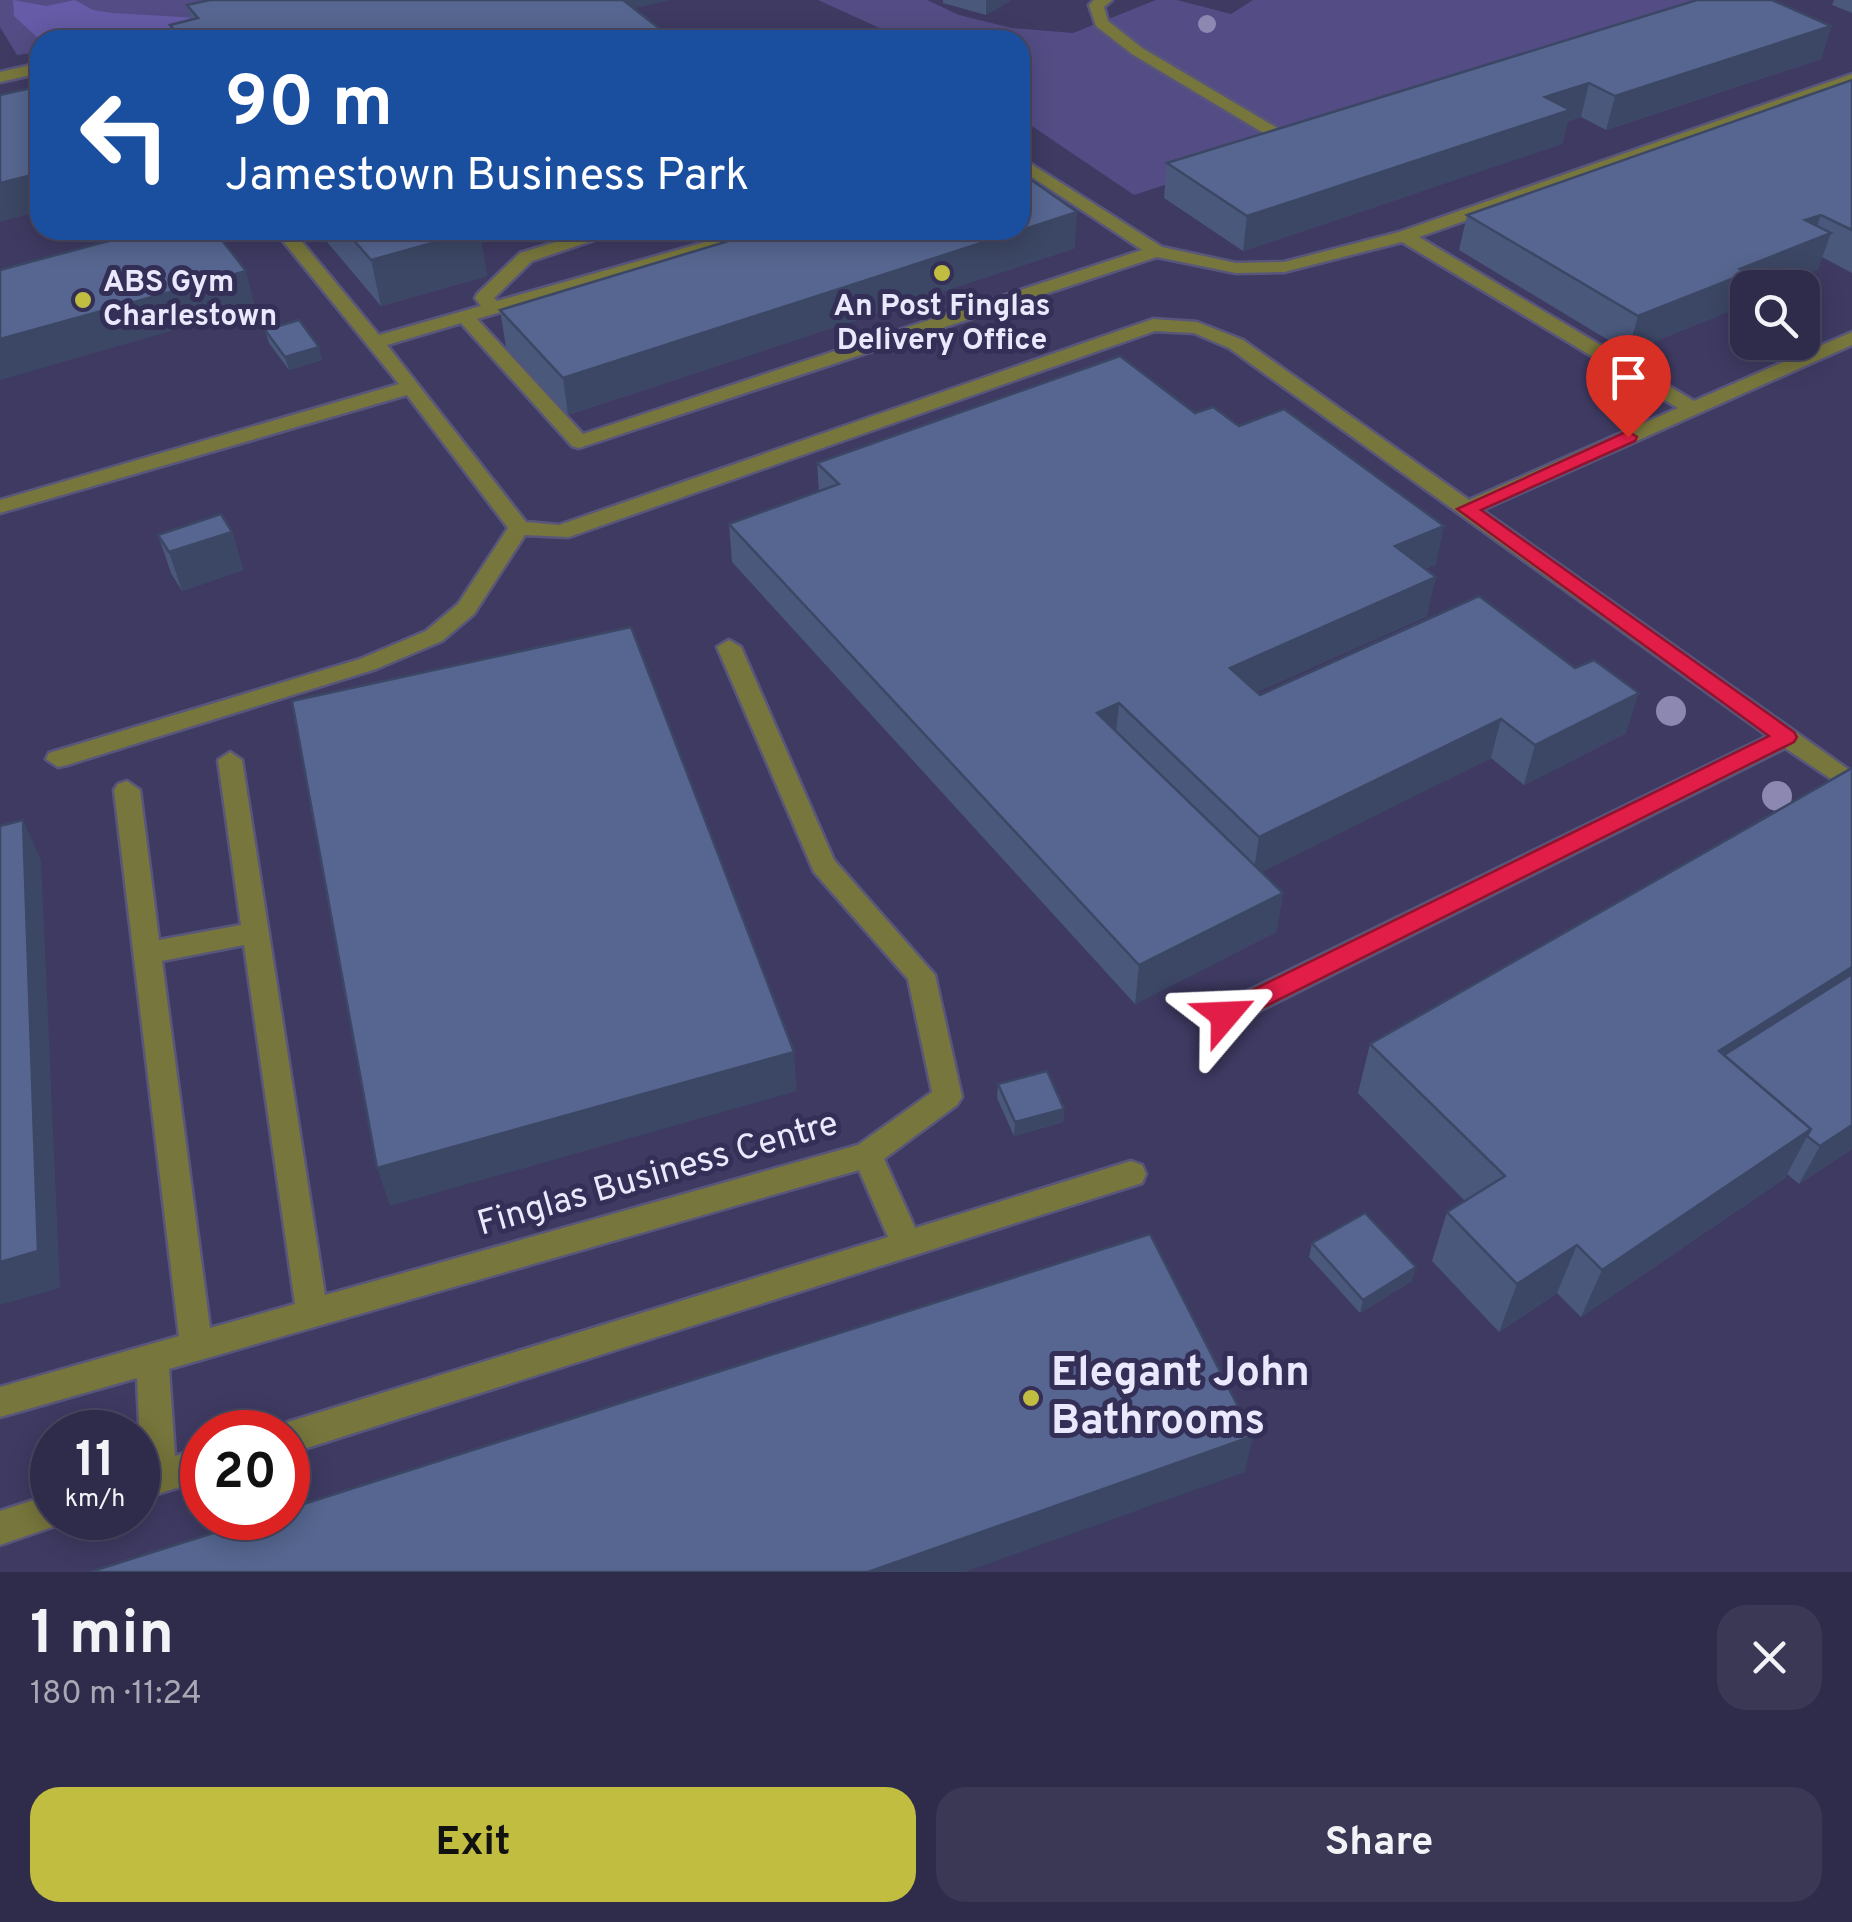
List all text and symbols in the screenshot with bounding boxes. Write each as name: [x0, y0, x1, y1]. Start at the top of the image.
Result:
text: 90 m: [225, 62, 393, 151]
icon: left: [60, 70, 190, 200]
text: Jamestown Business Park: [225, 149, 749, 206]
marker: An Post Finglas Delivery Office: [931, 262, 953, 284]
place label: ABS Gym Charlestown: [103, 265, 277, 336]
map controls: [1730, 270, 1820, 360]
button: search: [1730, 270, 1820, 360]
marker: ABS Gym Charlestown: [72, 289, 94, 311]
place label: An Post Finglas Delivery Office: [833, 289, 1051, 360]
pin: [1586, 335, 1671, 438]
icon: arrive: [1601, 350, 1656, 405]
position arrow: [1173, 963, 1277, 1067]
street label: Finglas Business Centre: [473, 1102, 843, 1248]
place label: Elegant John Bathrooms: [1051, 1348, 1310, 1449]
marker: Elegant John Bathrooms: [1020, 1387, 1042, 1409]
speed limit sign: 20: [180, 1410, 310, 1540]
text: 11: [75, 1431, 115, 1494]
text: km/h: [65, 1484, 125, 1516]
text: 1 min: [30, 1599, 174, 1675]
button: close: [1717, 1605, 1822, 1710]
text: 180 m · 11:24: [30, 1675, 202, 1715]
button: Exit: [30, 1787, 916, 1902]
button: Share: [936, 1787, 1822, 1902]

